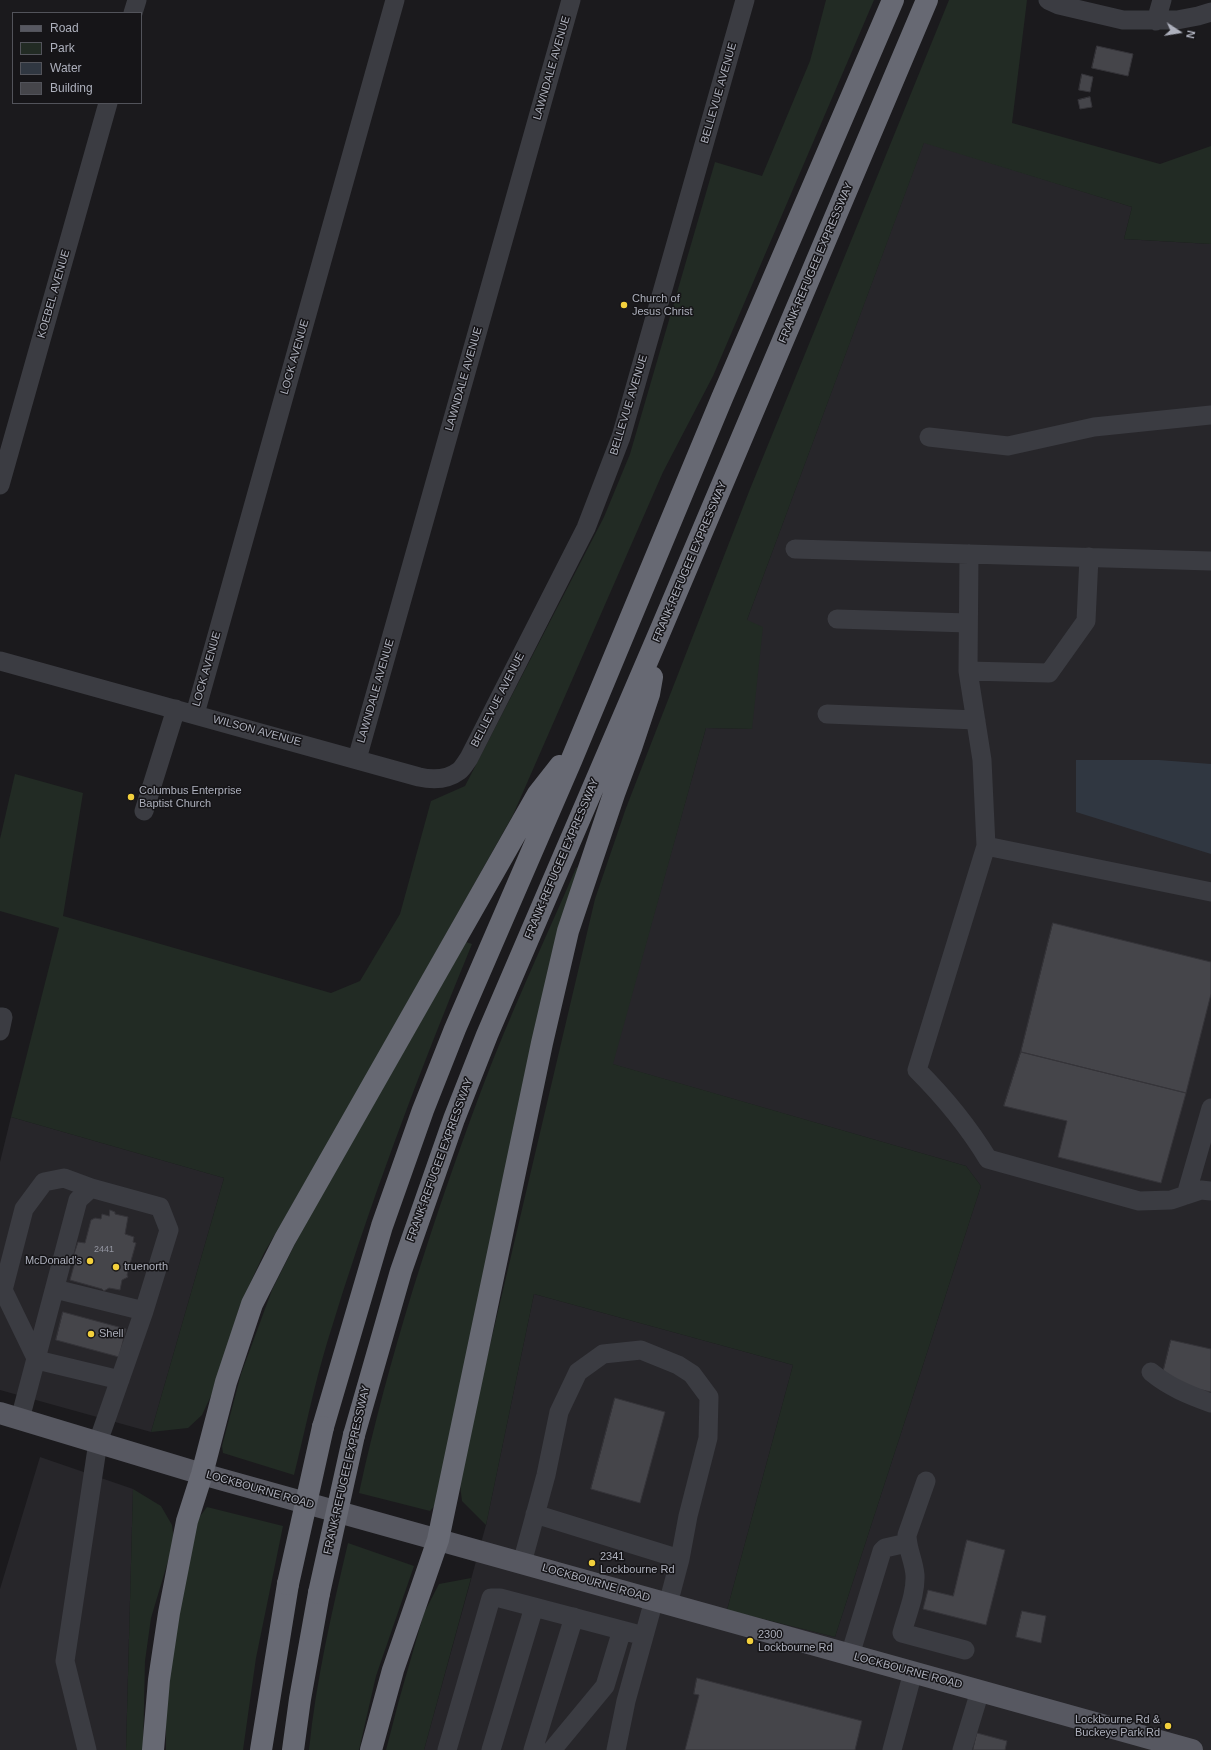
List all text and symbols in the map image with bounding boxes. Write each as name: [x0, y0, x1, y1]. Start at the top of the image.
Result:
legend: [12, 12, 142, 104]
north arrow: [1159, 12, 1199, 52]
street label: LAWNDALE AVENUE: [531, 14, 573, 122]
text: Road: [50, 21, 79, 35]
text: N: [1184, 29, 1197, 40]
text: Park: [50, 41, 75, 55]
street label: BELLEVUE AVENUE: [698, 41, 740, 145]
text: Water: [50, 61, 82, 75]
text: Building: [50, 81, 93, 95]
street label: FRANK-REFUGEE EXPRESSWAY: [776, 181, 856, 345]
street label: KOEBEL AVENUE: [35, 248, 73, 340]
place label: Church of Jesus Christ: [632, 292, 693, 318]
marker: Church of Jesus Christ: [619, 300, 629, 310]
street label: LOCK AVENUE: [278, 318, 312, 396]
street label: LAWNDALE AVENUE: [443, 325, 485, 433]
street label: BELLEVUE AVENUE: [607, 353, 651, 457]
street label: FRANK-REFUGEE EXPRESSWAY: [650, 480, 730, 644]
street label: LOCK AVENUE: [190, 630, 224, 708]
street label: LAWNDALE AVENUE: [355, 637, 397, 745]
street label: BELLEVUE AVENUE: [468, 651, 528, 749]
street label: WILSON AVENUE: [211, 713, 303, 749]
street label: FRANK-REFUGEE EXPRESSWAY: [522, 777, 602, 941]
place label: Columbus Enterprise Baptist Church: [139, 784, 242, 810]
marker: Columbus Enterprise Baptist Church: [126, 792, 136, 802]
street label: FRANK-REFUGEE EXPRESSWAY: [404, 1076, 476, 1244]
house number: 2441: [94, 1245, 114, 1255]
place label: McDonald's: [25, 1254, 82, 1268]
marker: McDonald's: [85, 1256, 95, 1266]
place label: truenorth: [124, 1260, 168, 1274]
marker: truenorth: [111, 1262, 121, 1272]
place label: Shell: [99, 1327, 123, 1341]
marker: Shell: [86, 1329, 96, 1339]
street label: FRANK-REFUGEE EXPRESSWAY: [321, 1384, 373, 1556]
street label: LOCKBOURNE ROAD: [204, 1468, 316, 1512]
place label: 2341 Lockbourne Rd: [600, 1550, 675, 1576]
marker: 2341 Lockbourne Rd: [587, 1558, 597, 1568]
street label: LOCKBOURNE ROAD: [540, 1561, 652, 1605]
place label: 2300 Lockbourne Rd: [758, 1628, 833, 1654]
marker: 2300 Lockbourne Rd: [745, 1636, 755, 1646]
street label: LOCKBOURNE ROAD: [852, 1650, 964, 1692]
place label: Lockbourne Rd & Buckeye Park Rd: [1075, 1713, 1160, 1739]
marker: Lockbourne Rd & Buckeye Park Rd: [1163, 1721, 1173, 1731]

